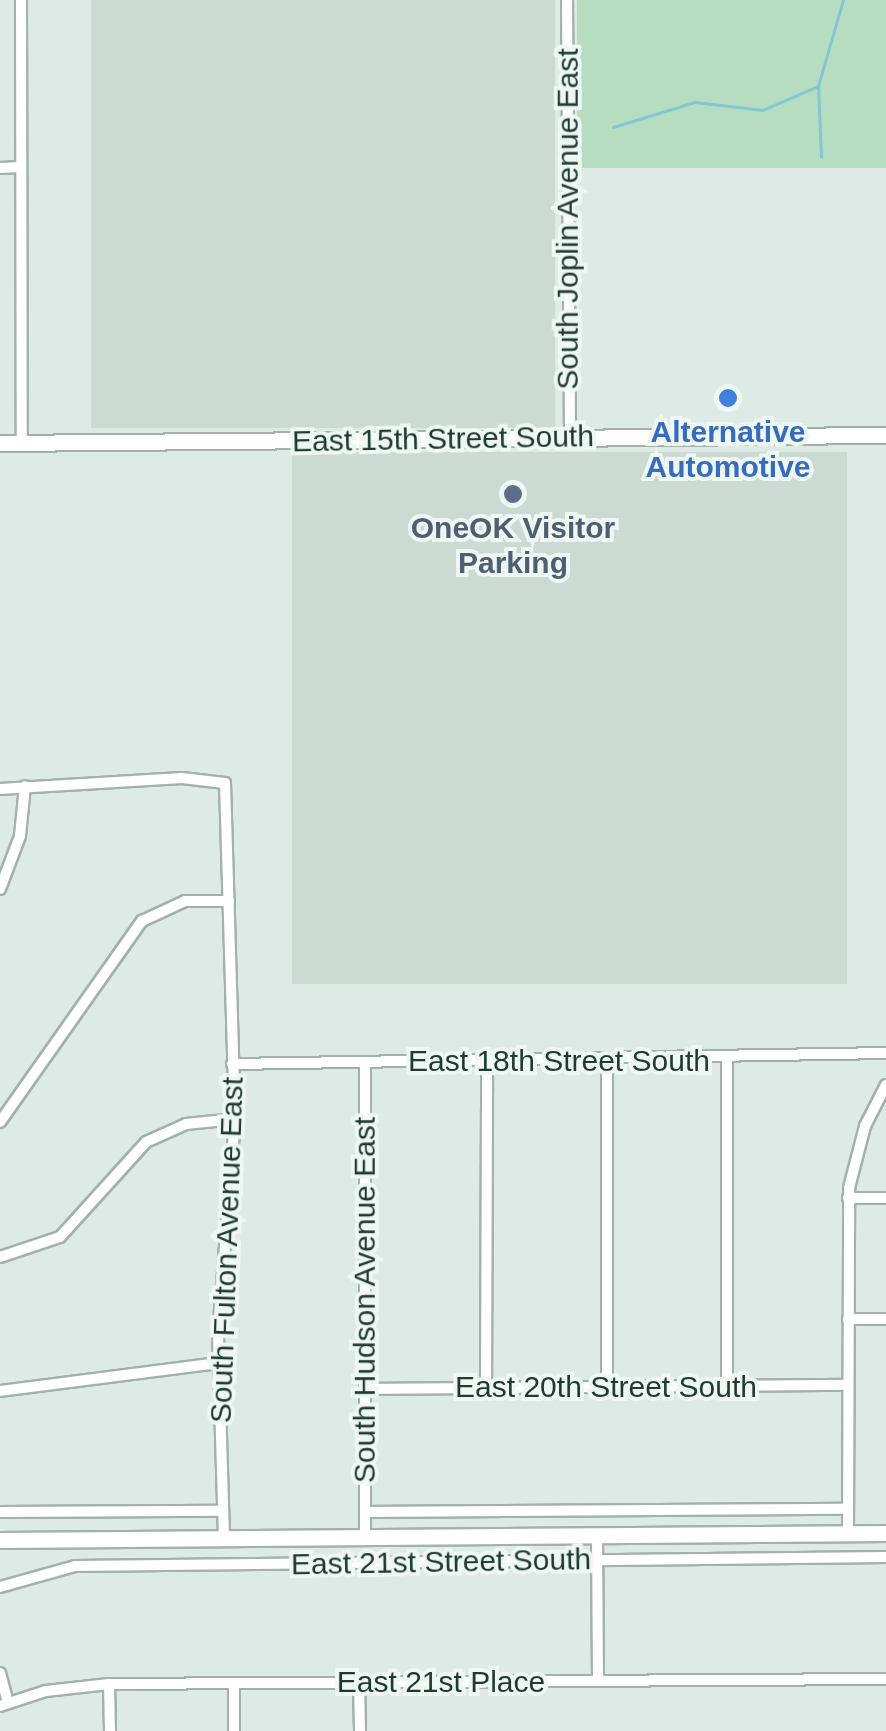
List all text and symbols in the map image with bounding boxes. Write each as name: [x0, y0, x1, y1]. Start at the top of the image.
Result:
street label: South Joplin Avenue East: [550, 47, 586, 391]
marker: Alternative Automotive: [717, 387, 739, 409]
place label: Alternative Automotive: [646, 414, 810, 484]
street label: East 15th Street South: [292, 418, 594, 460]
marker: OneOK Visitor Parking: [502, 483, 524, 505]
place label: OneOK Visitor Parking: [411, 510, 615, 580]
street label: East 18th Street South: [408, 1043, 710, 1079]
street label: South Fulton Avenue East: [203, 1075, 251, 1425]
street label: South Hudson Avenue East: [347, 1116, 383, 1484]
street label: East 20th Street South: [455, 1369, 757, 1405]
street label: East 21st Street South: [291, 1541, 591, 1583]
street label: East 21st Place: [337, 1664, 545, 1700]

